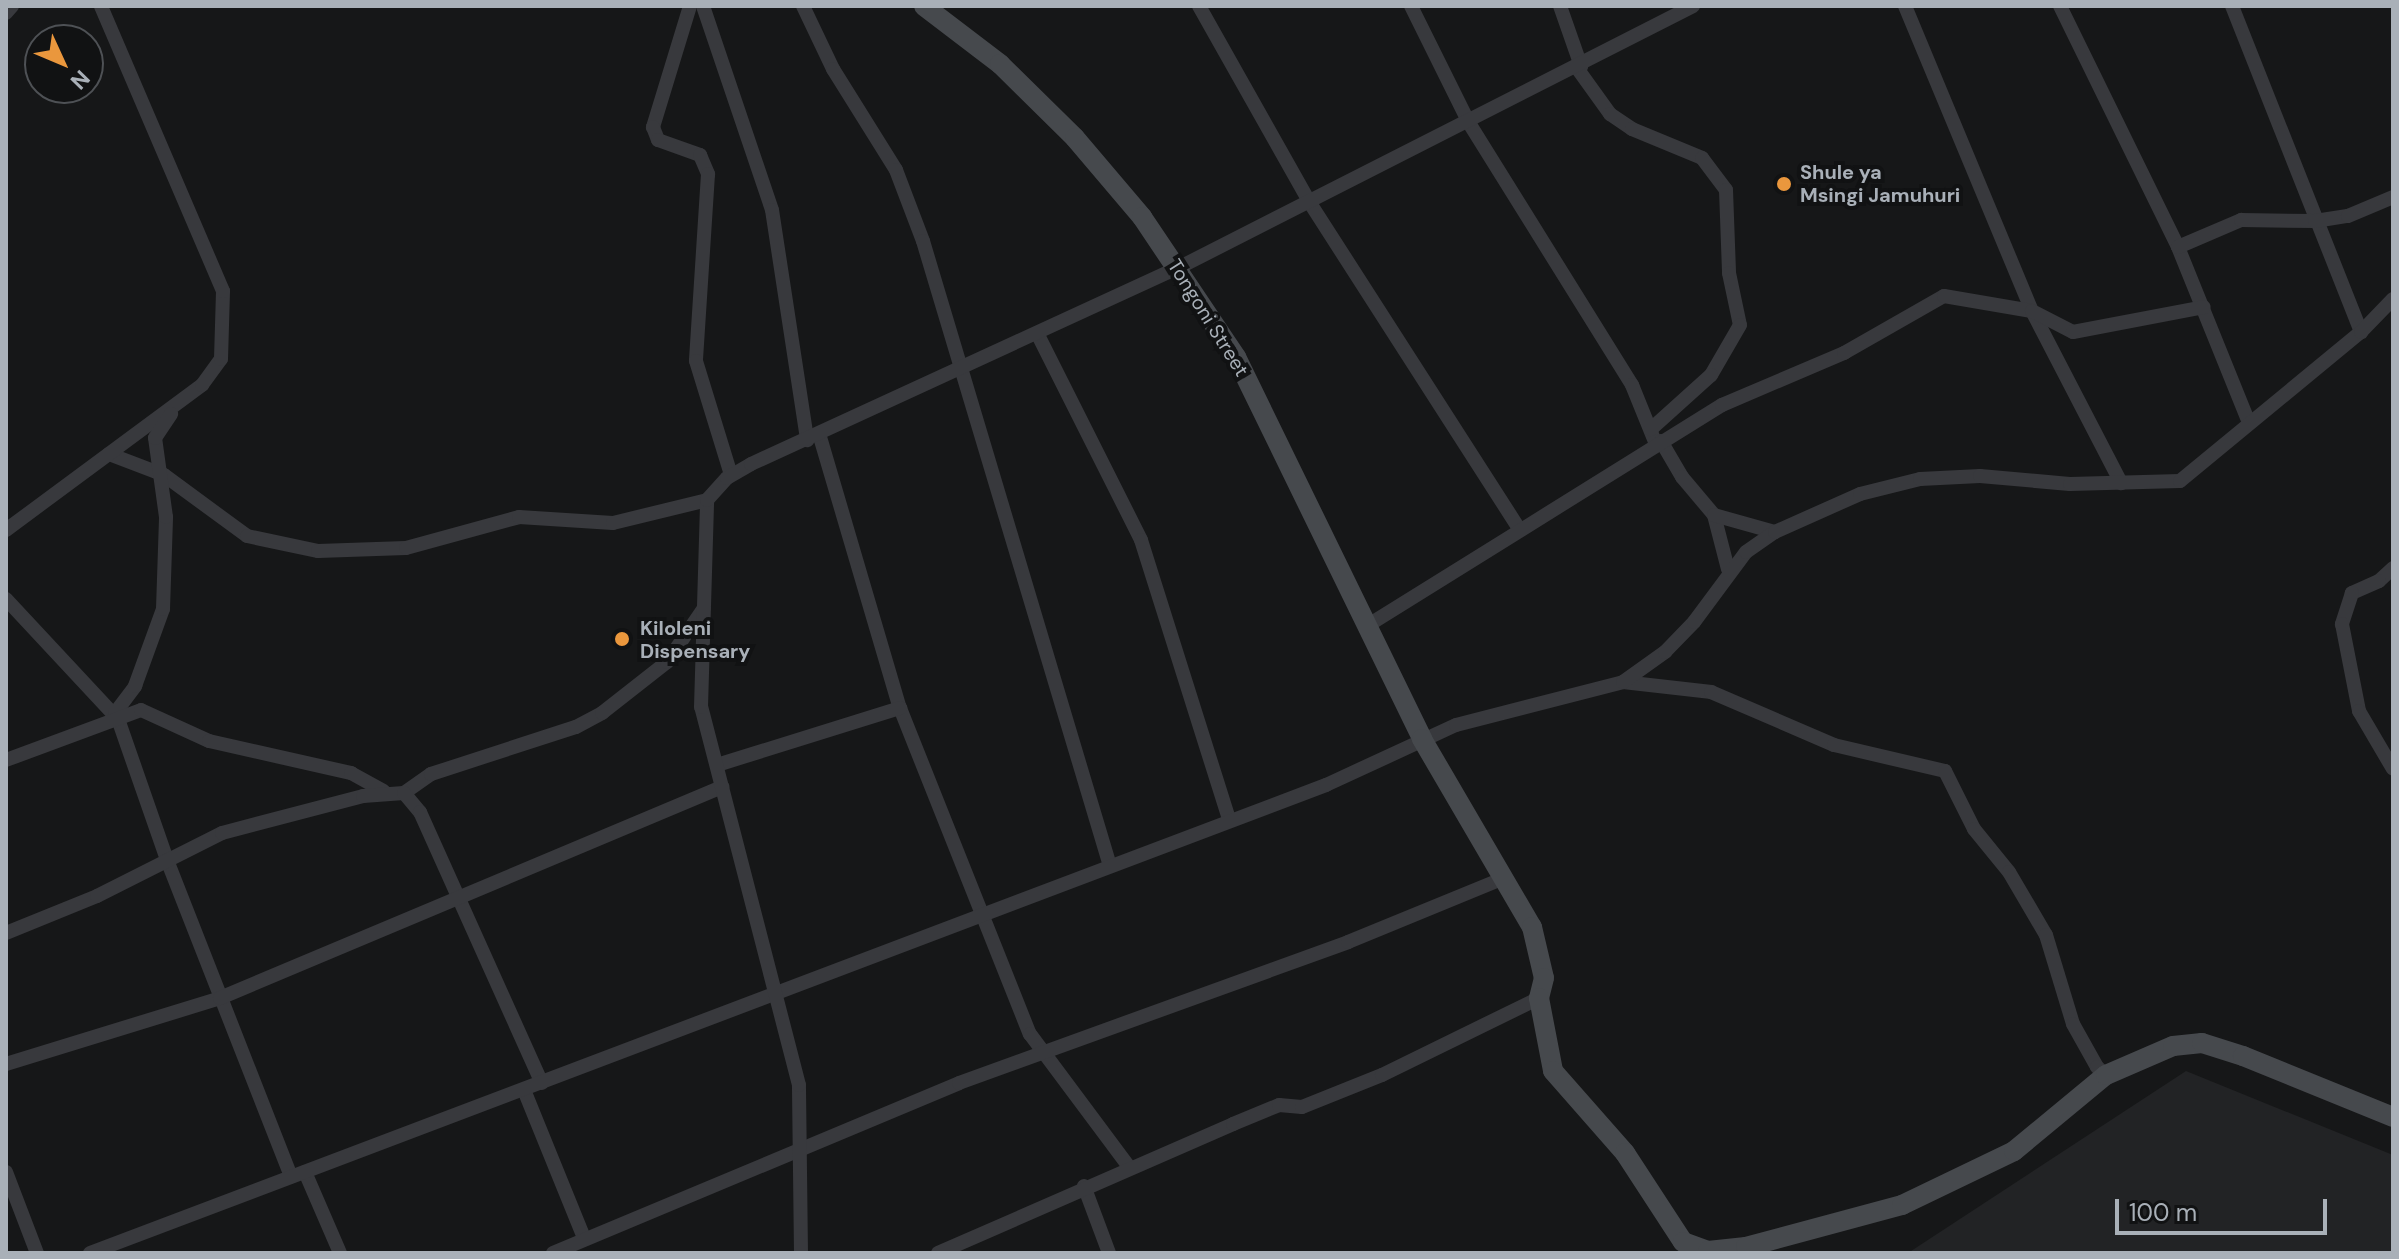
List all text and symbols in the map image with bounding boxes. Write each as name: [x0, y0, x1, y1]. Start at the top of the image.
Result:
north arrow: [24, 24, 104, 104]
text: N: [64, 64, 96, 95]
place label: Shule ya Msingi Jamuhuri: [1800, 160, 1960, 207]
marker: Shule ya Msingi Jamuhuri: [1775, 175, 1793, 193]
street label: Tongoni Street: [1162, 255, 1254, 381]
place label: Kiloleni Dispensary: [640, 616, 750, 663]
marker: Kiloleni Dispensary: [611, 628, 633, 650]
scale bar: [2119, 1183, 2331, 1233]
text: 100 m: [2129, 1197, 2197, 1228]

